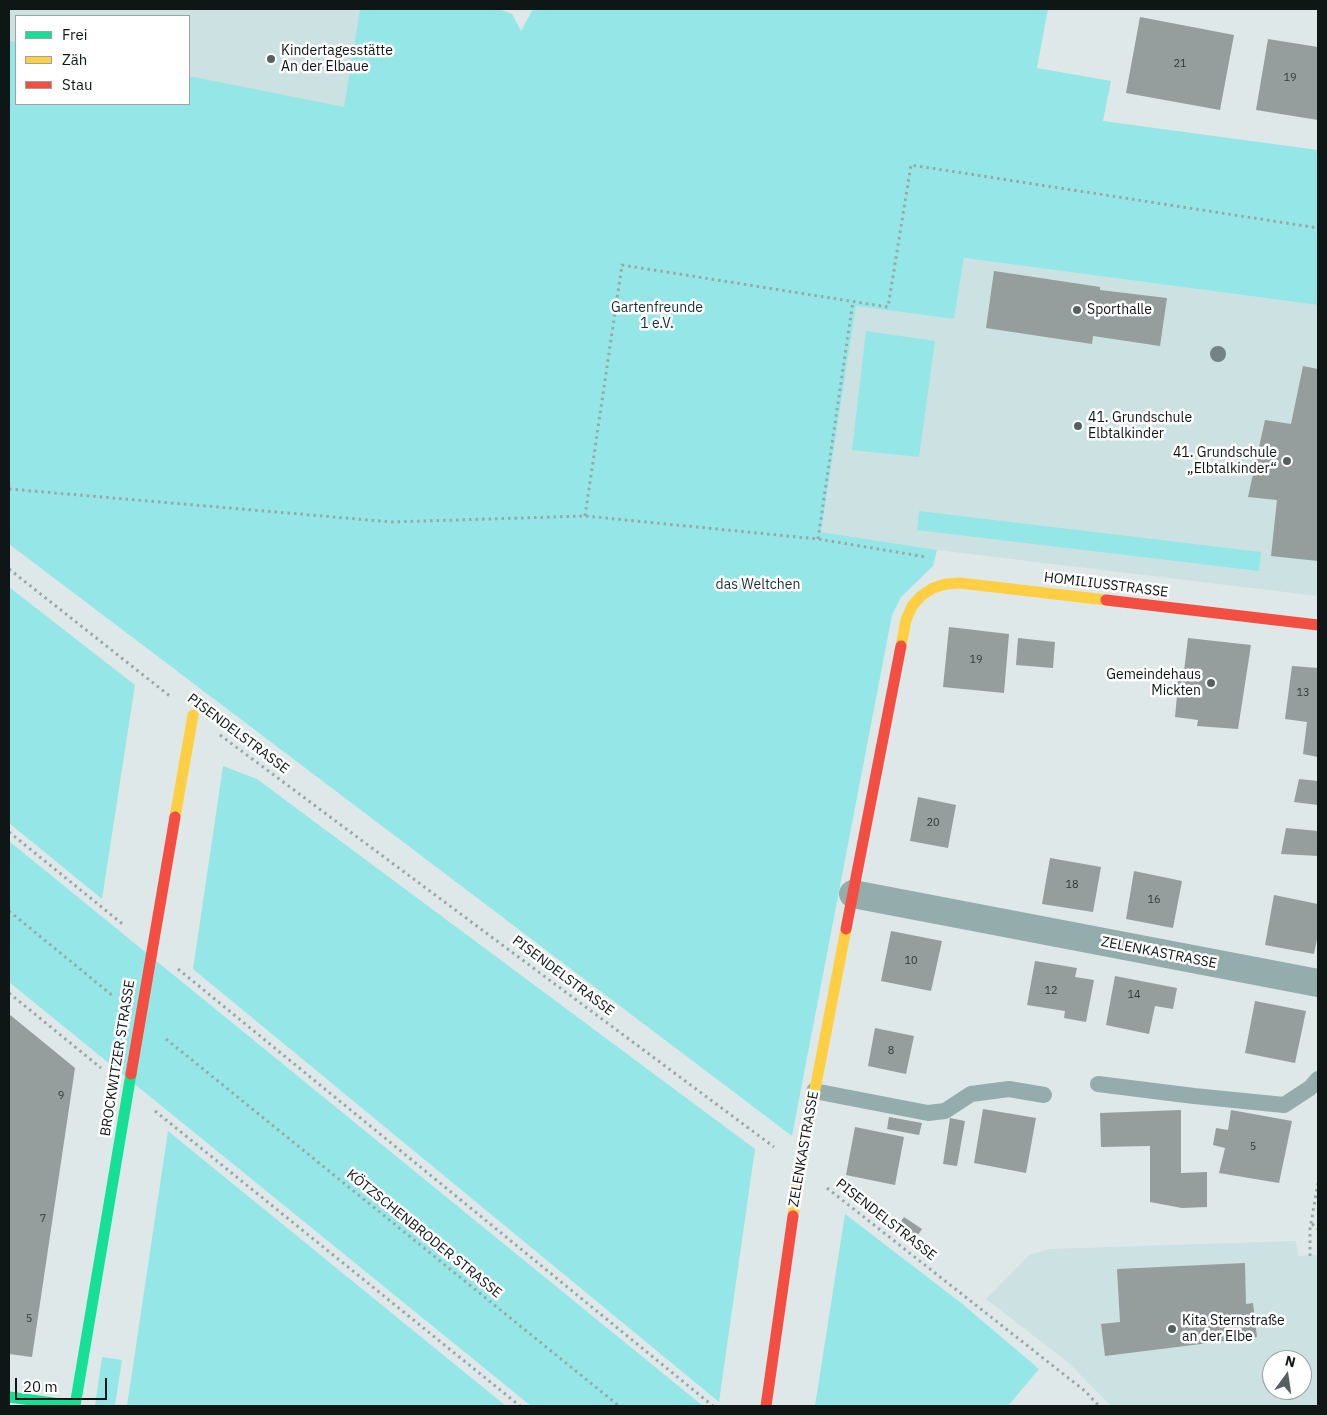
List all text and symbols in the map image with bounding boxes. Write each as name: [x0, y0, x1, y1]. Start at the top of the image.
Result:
legend: [15, 15, 190, 105]
text: Frei: [62, 25, 88, 44]
place label: Kindertagesstätte An der Elbaue: [281, 43, 393, 75]
text: Zäh: [62, 50, 87, 69]
marker: Kindertagesstätte An der Elbaue: [265, 53, 277, 65]
house number: 21: [1173, 57, 1187, 71]
house number: 19: [1283, 71, 1297, 85]
text: Stau: [62, 75, 93, 94]
park label: Gartenfreunde 1 e.V.: [611, 300, 703, 332]
place label: Sporthalle: [1087, 302, 1152, 318]
marker: Sporthalle: [1071, 304, 1083, 316]
place label: 41. Grundschule Elbtalkinder: [1088, 410, 1192, 442]
marker: 41. Grundschule Elbtalkinder: [1072, 420, 1084, 432]
place label: 41. Grundschule „Elbtalkinder“: [1173, 445, 1277, 478]
marker: 41. Grundschule „Elbtalkinder“: [1281, 455, 1293, 467]
street label: HOMILIUSSTRASSE: [1043, 569, 1169, 601]
park label: das Weltchen: [716, 577, 800, 593]
house number: 19: [969, 653, 983, 667]
place label: Gemeindehaus Mickten: [1106, 667, 1201, 700]
marker: Gemeindehaus Mickten: [1205, 677, 1217, 689]
house number: 13: [1296, 686, 1310, 700]
street label: PISENDELSTRASSE: [184, 690, 292, 778]
house number: 20: [926, 816, 940, 830]
house number: 18: [1065, 878, 1079, 892]
house number: 16: [1147, 893, 1161, 907]
street label: PISENDELSTRASSE: [509, 932, 617, 1020]
street label: ZELENKASTRASSE: [1100, 934, 1218, 972]
house number: 10: [904, 954, 918, 968]
street label: BROCKWITZER STRASSE: [97, 979, 139, 1137]
house number: 12: [1044, 984, 1058, 998]
house number: 14: [1127, 988, 1141, 1002]
house number: 8: [888, 1044, 894, 1058]
house number: 9: [58, 1089, 64, 1103]
street label: ZELENKASTRASSE: [786, 1090, 822, 1208]
house number: 5: [1250, 1140, 1256, 1154]
street label: KÖTZSCHENBRODER STRASSE: [343, 1166, 505, 1302]
street label: PISENDELSTRASSE: [832, 1176, 940, 1264]
house number: 7: [40, 1212, 46, 1226]
house number: 5: [26, 1312, 32, 1326]
place label: Kita Sternstraße an der Elbe: [1182, 1313, 1285, 1345]
marker: Kita Sternstraße an der Elbe: [1166, 1323, 1178, 1335]
north arrow: [1262, 1350, 1312, 1400]
text: N: [1283, 1351, 1297, 1371]
scale bar: [18, 1368, 110, 1400]
text: 20 m: [23, 1377, 58, 1396]

